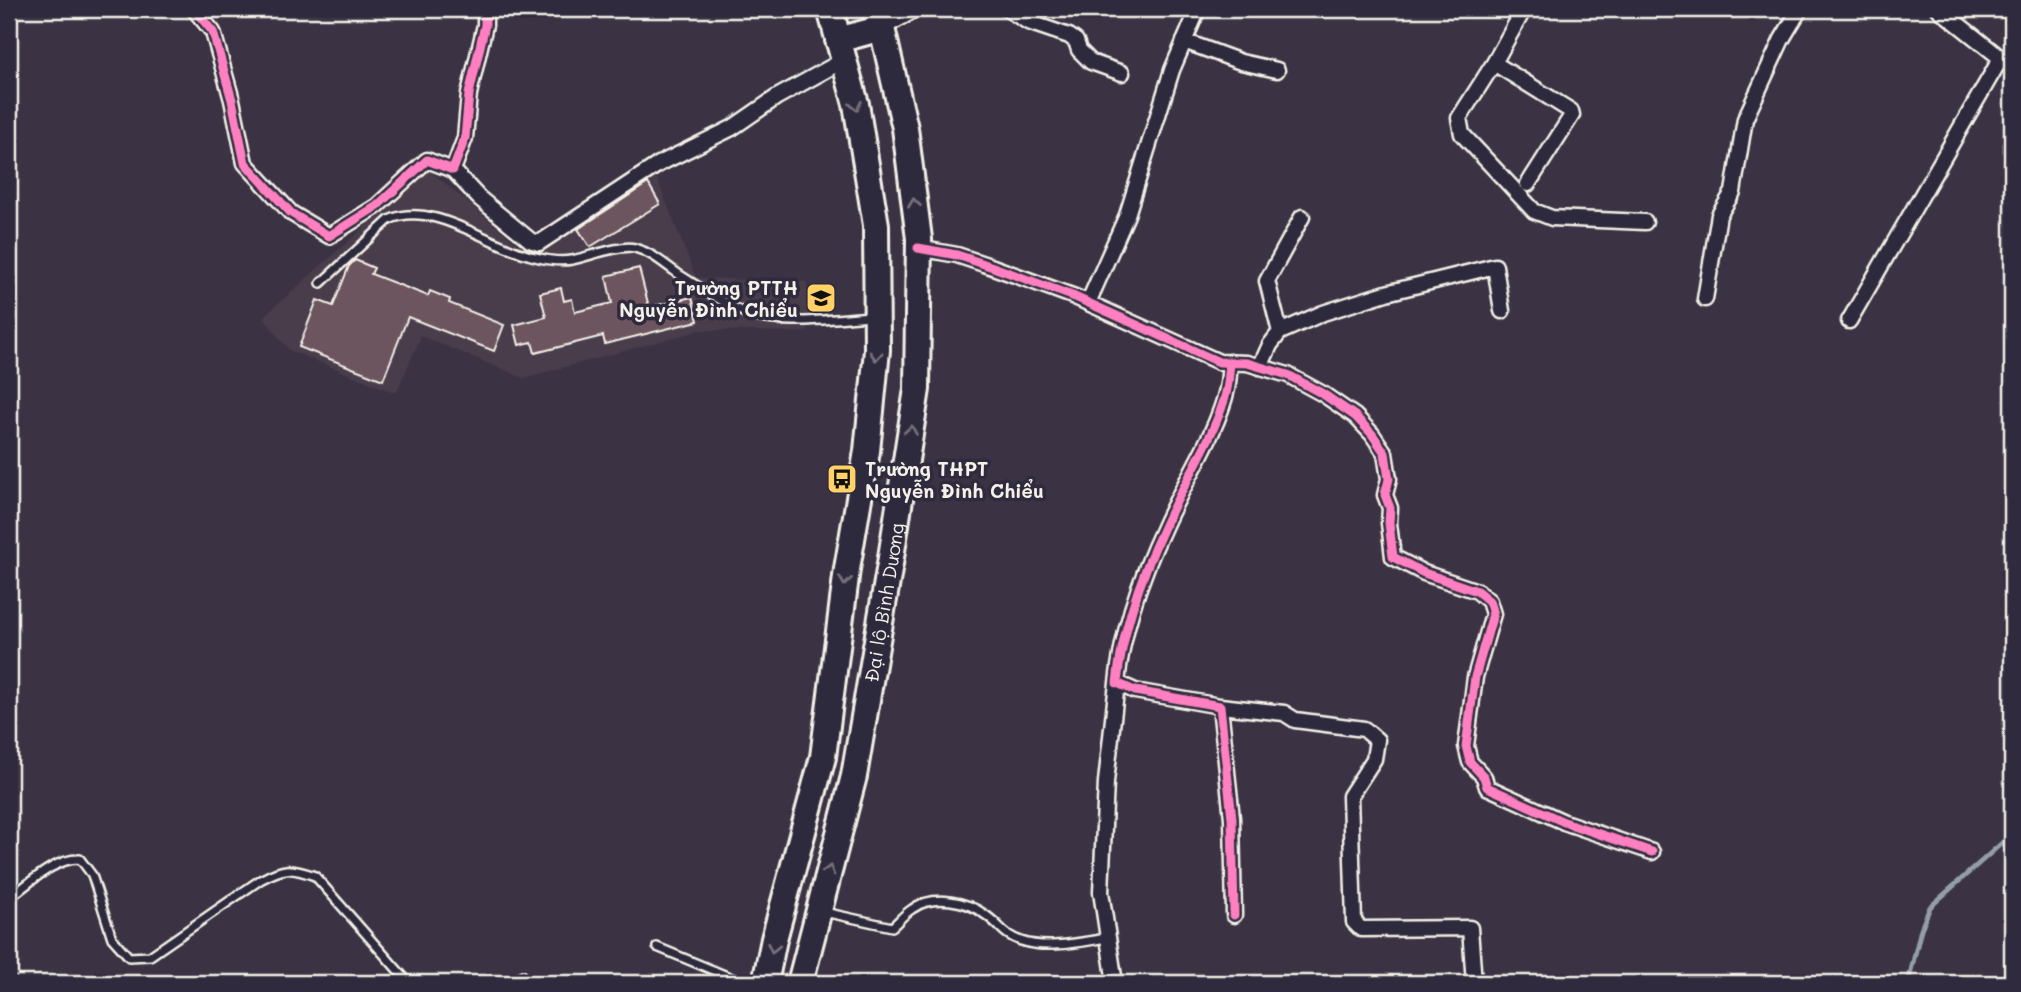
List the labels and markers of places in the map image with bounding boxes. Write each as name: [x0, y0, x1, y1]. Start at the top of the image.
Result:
place label: Trường PTTH Nguyễn Đình Chiểu: [619, 275, 798, 322]
school or university icon: Trường PTTH Nguyễn Đình Chiểu: [804, 281, 838, 315]
place label: Trường THPT Nguyễn Đình Chiểu: [865, 456, 1044, 503]
bus stop icon: Trường THPT Nguyễn Đình Chiểu: [825, 462, 859, 496]

